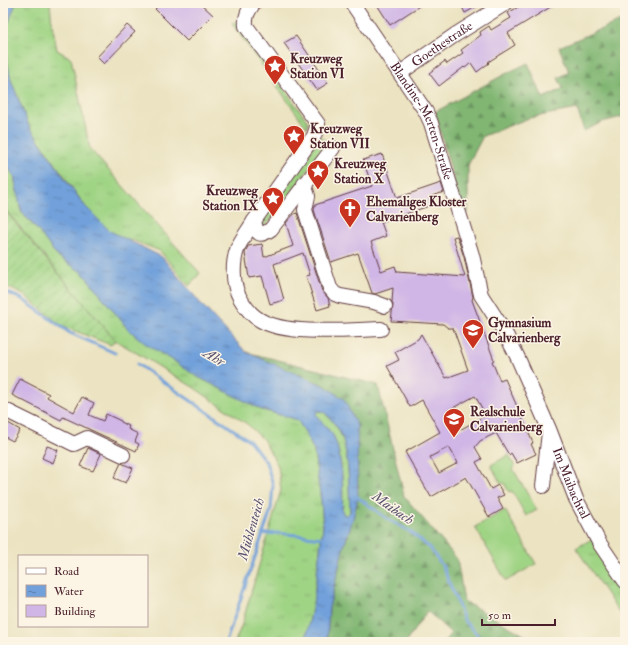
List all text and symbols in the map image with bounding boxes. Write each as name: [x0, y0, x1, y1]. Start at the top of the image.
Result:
street label: Goethestraße: [408, 18, 476, 71]
place label: Kreuzweg Station VI: [290, 51, 345, 82]
place icon: Kreuzweg Station VI: [262, 53, 288, 86]
street label: Blandine-Merten-Straße: [386, 59, 456, 182]
place label: Kreuzweg Station VII: [310, 121, 370, 152]
place icon: Kreuzweg Station VII: [281, 123, 307, 156]
place label: Kreuzweg Station X: [334, 156, 387, 187]
place icon: Kreuzweg Station X: [305, 158, 331, 191]
place label: Kreuzweg Station IX: [203, 183, 259, 214]
place icon: Kreuzweg Station IX: [260, 185, 286, 218]
place label: Ehemaliges Kloster Calvarienberg: [366, 194, 468, 226]
church icon: Ehemaliges Kloster Calvarienberg: [337, 196, 363, 229]
place label: Gymnasium Calvarienberg: [488, 315, 561, 347]
school or university icon: Gymnasium Calvarienberg: [460, 317, 486, 350]
water label: Ahr: [198, 343, 229, 370]
place label: Realschule Calvarienberg: [470, 404, 543, 436]
school or university icon: Realschule Calvarienberg: [441, 406, 467, 439]
street label: Im Maibachtal: [549, 445, 593, 522]
water label: Maibach: [368, 487, 417, 528]
water label: Mühlenteich: [234, 496, 268, 563]
legend: [18, 555, 148, 627]
text: Road: [54, 564, 79, 579]
text: Water: [53, 584, 84, 599]
scale bar: [482, 601, 555, 627]
text: Building: [54, 604, 97, 619]
text: 50 m: [488, 608, 512, 623]

